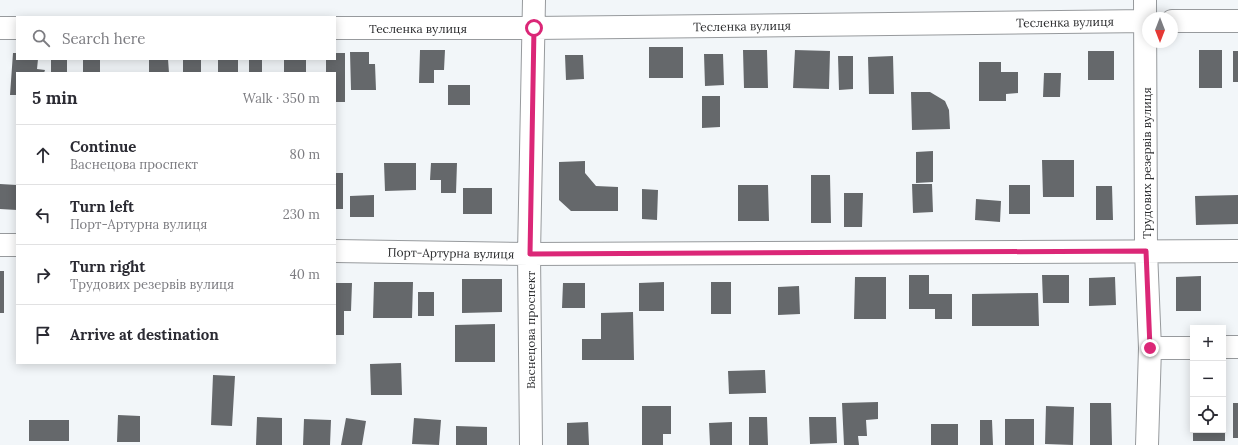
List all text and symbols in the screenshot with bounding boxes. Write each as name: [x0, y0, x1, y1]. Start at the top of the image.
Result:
north arrow: [1142, 12, 1178, 48]
street label: Тесленка вулиця: [1016, 14, 1114, 30]
search box: [16, 16, 336, 60]
street label: Тесленка вулиця: [693, 18, 791, 34]
route start: [525, 19, 543, 37]
street label: Тесленка вулиця: [369, 21, 467, 36]
icon: search: [30, 27, 52, 49]
text: Search here: [62, 29, 145, 48]
text: 5 min: [32, 87, 78, 109]
street label: Трудових резервів вулиця: [1139, 87, 1154, 239]
text: Walk · 350 m: [243, 90, 320, 107]
text: Continue: [70, 137, 136, 156]
icon: ahead: [32, 144, 54, 166]
text: 80 m: [290, 146, 320, 163]
text: Васнецова проспект: [70, 156, 198, 173]
text: Turn left: [70, 197, 134, 216]
icon: left: [32, 204, 54, 226]
text: 230 m: [283, 206, 320, 223]
text: Порт-Артурна вулиця: [70, 216, 207, 233]
street label: Порт-Артурна вулиця: [388, 244, 514, 262]
text: Turn right: [70, 257, 146, 276]
icon: right: [32, 264, 54, 286]
text: 40 m: [290, 266, 320, 283]
street label: Васнецова проспект: [523, 271, 538, 389]
text: Трудових резервів вулиця: [70, 276, 234, 293]
icon: arrive: [32, 324, 54, 346]
text: Arrive at destination: [70, 325, 219, 344]
map controls: [1190, 325, 1226, 433]
button: +: [1190, 325, 1226, 361]
route end: [1141, 339, 1159, 357]
button: −: [1190, 361, 1226, 397]
button: locate: [1190, 397, 1226, 433]

